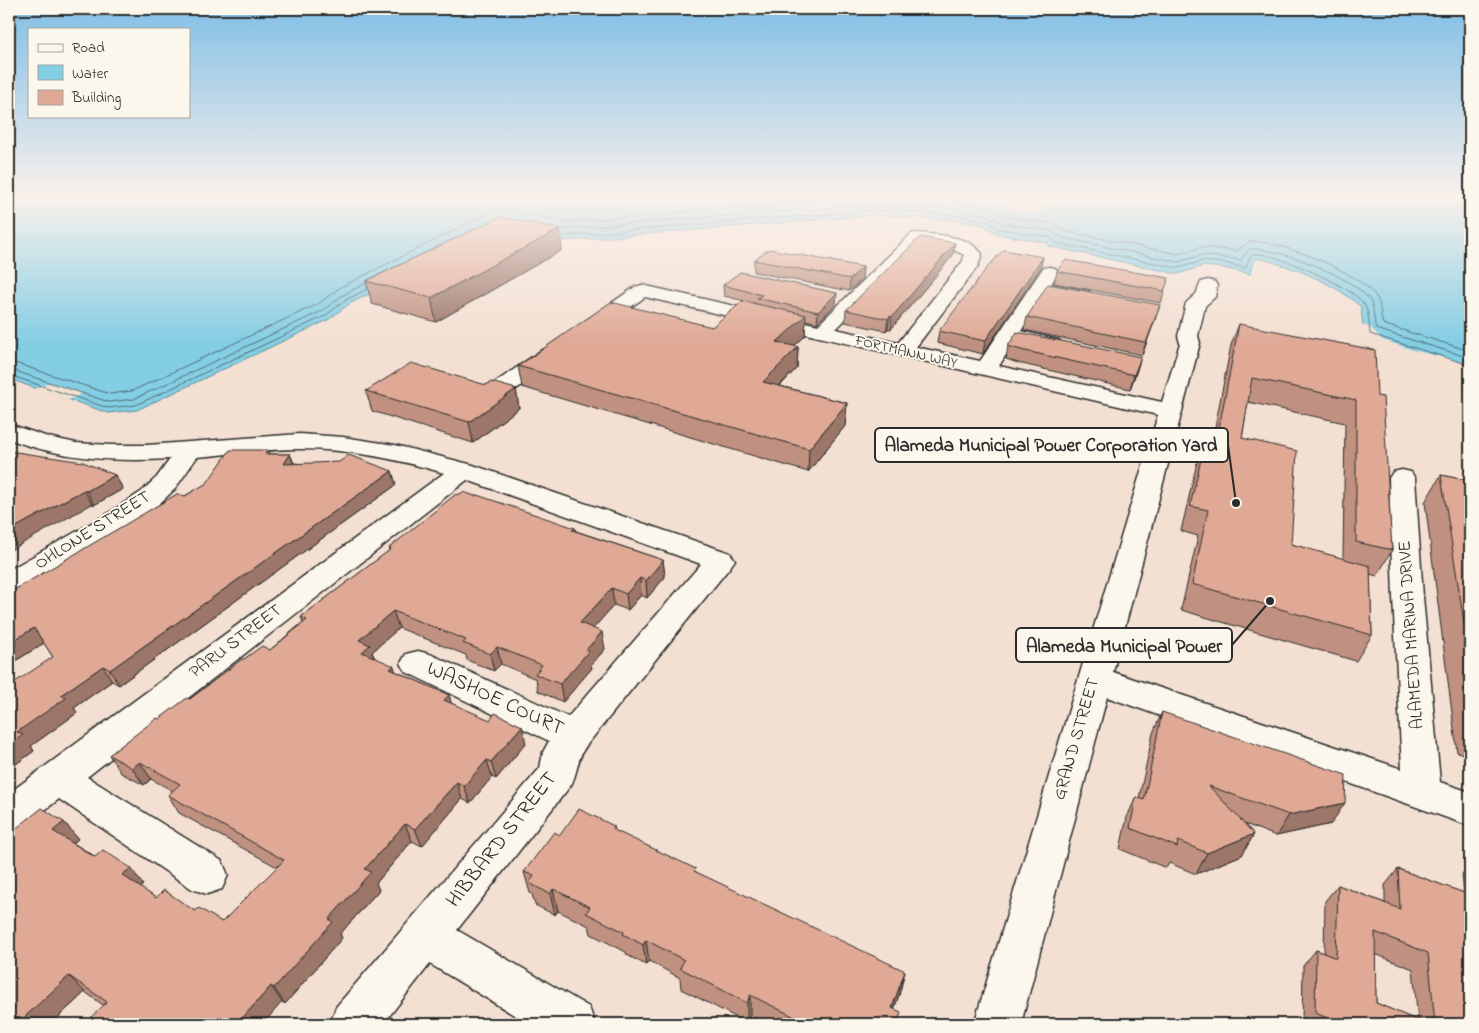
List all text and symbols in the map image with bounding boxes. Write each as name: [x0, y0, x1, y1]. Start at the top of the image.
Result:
legend: [28, 28, 190, 118]
text: Road: [72, 37, 105, 59]
text: Water: [72, 63, 108, 85]
text: Building: [71, 87, 121, 110]
street label: FORTMANN WAY: [852, 329, 959, 374]
callout: Alameda Municipal Power Corporation Yard: [875, 428, 1228, 462]
text: Alameda Municipal Power Corporation Yard: [885, 433, 1218, 460]
street label: OHLONE STREET: [30, 485, 156, 577]
street label: ALAMEDA MARINA DRIVE: [1392, 540, 1432, 730]
street label: PARU STREET: [184, 598, 288, 686]
callout: Alameda Municipal Power: [1016, 628, 1232, 662]
text: Alameda Municipal Power: [1026, 634, 1223, 661]
street label: WASHOE COURT: [421, 654, 569, 744]
street label: GRAND STREET: [1047, 675, 1107, 803]
street label: HIBBARD STREET: [439, 766, 565, 914]

